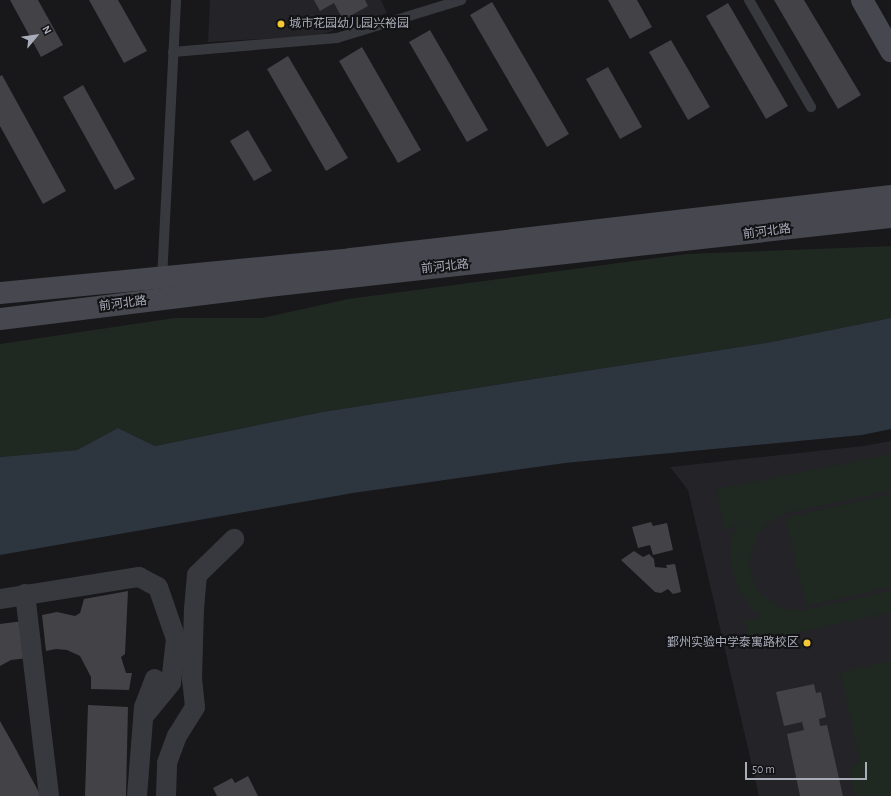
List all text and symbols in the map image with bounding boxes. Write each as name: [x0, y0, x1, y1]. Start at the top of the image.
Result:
north arrow: [16, 16, 56, 56]
place label: 城市花园幼儿园兴裕园: [289, 17, 409, 31]
marker: 城市花园幼儿园兴裕园: [276, 19, 286, 29]
text: N: [40, 24, 54, 36]
street label: 前河北路: [742, 222, 792, 242]
street label: 前河北路: [420, 257, 470, 277]
street label: 前河北路: [98, 294, 148, 314]
place label: 鄞州实验中学泰寓路校区: [667, 636, 799, 650]
marker: 鄞州实验中学泰寓路校区: [802, 638, 812, 648]
scale bar: [747, 754, 869, 780]
text: 50 m: [752, 763, 775, 775]

